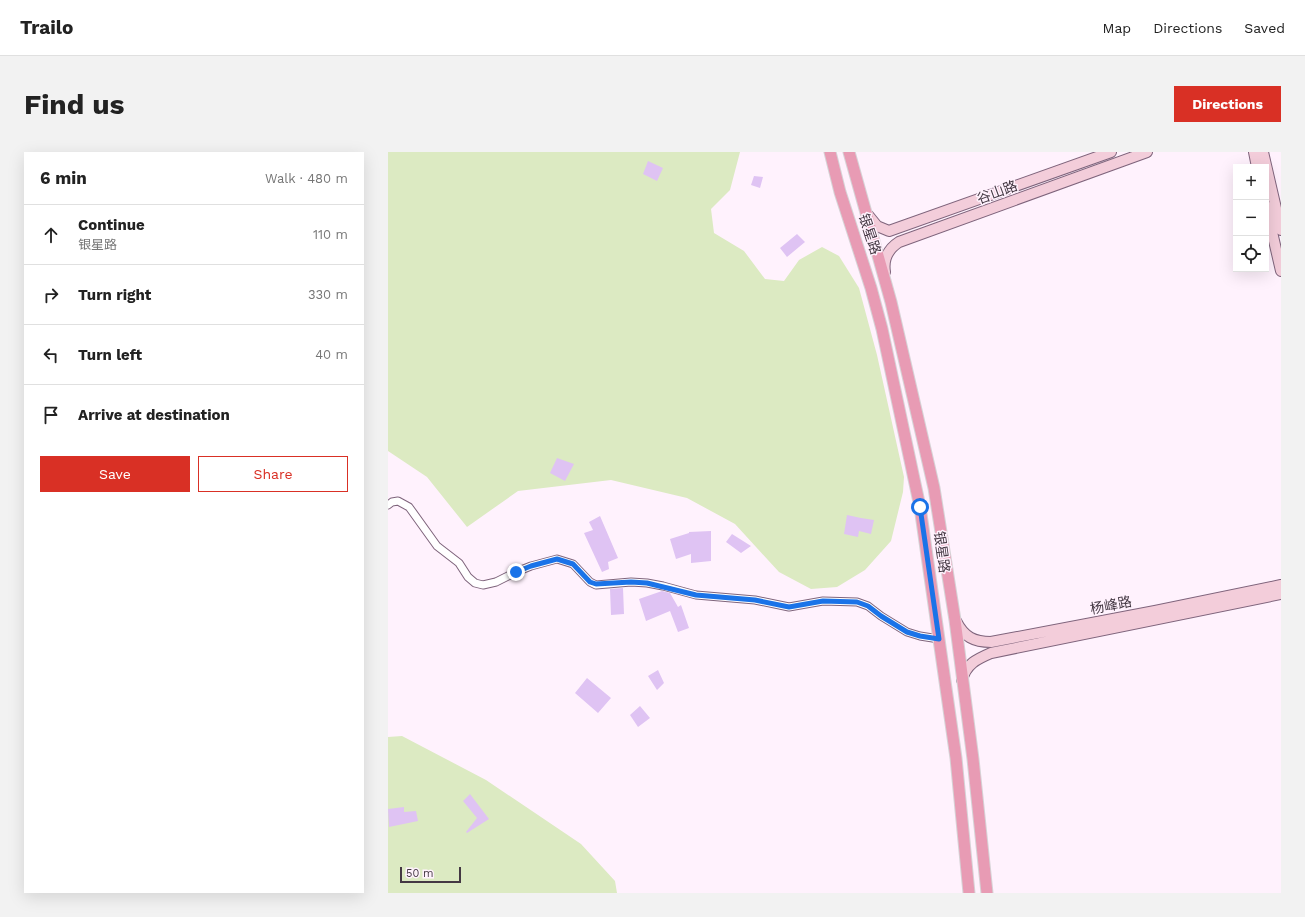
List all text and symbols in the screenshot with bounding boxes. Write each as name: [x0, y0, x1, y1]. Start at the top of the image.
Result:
text: Trailo: [20, 16, 73, 39]
text: Map: [1103, 20, 1131, 36]
text: Directions: [1153, 20, 1222, 36]
text: Saved: [1244, 20, 1285, 36]
button: Directions: [1174, 86, 1281, 122]
text: Find us: [24, 88, 124, 121]
map controls: [1233, 164, 1269, 272]
button: +: [1233, 164, 1269, 200]
text: 6 min: [40, 168, 87, 188]
text: Walk · 480 m: [265, 171, 348, 186]
street label: 谷山路: [975, 177, 1019, 207]
button: −: [1233, 200, 1269, 236]
street label: 银星路: [856, 212, 884, 256]
text: Continue: [78, 216, 145, 234]
icon: ahead: [40, 224, 62, 246]
text: 110 m: [313, 227, 348, 242]
button: locate: [1233, 236, 1269, 272]
text: 银星路: [78, 237, 117, 252]
icon: right: [40, 284, 62, 306]
text: Turn right: [78, 286, 151, 304]
text: 330 m: [308, 287, 348, 302]
icon: left: [40, 344, 62, 366]
text: Turn left: [78, 346, 142, 364]
text: 40 m: [315, 347, 348, 362]
icon: arrive: [40, 404, 62, 426]
text: Arrive at destination: [78, 406, 230, 424]
button: Save: [40, 456, 190, 492]
button: Share: [198, 456, 348, 492]
route start: [911, 498, 929, 516]
street label: 银星路: [931, 530, 953, 574]
route end: [507, 563, 525, 581]
street label: 杨峰路: [1089, 593, 1133, 617]
scale bar: [400, 865, 461, 884]
text: 50 m: [406, 867, 433, 880]

